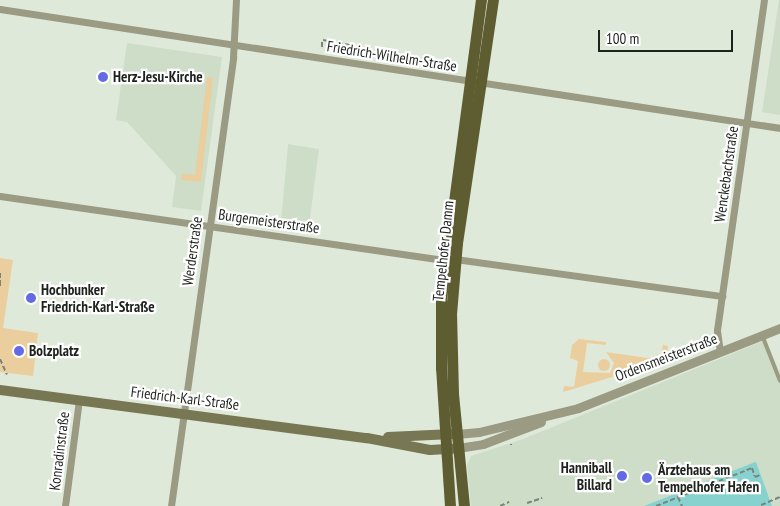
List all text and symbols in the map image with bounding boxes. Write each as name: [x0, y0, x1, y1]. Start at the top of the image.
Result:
scale bar: [600, 20, 735, 52]
text: 100 m: [606, 29, 639, 48]
street label: Friedrich-Wilhelm-Straße: [326, 37, 458, 75]
place label: Herz-Jesu-Kirche: [113, 68, 203, 86]
marker: Herz-Jesu-Kirche: [97, 71, 109, 83]
street label: Wenckebachstraße: [710, 125, 742, 223]
street label: Tempelhofer Damm: [429, 200, 457, 302]
street label: Burgemeisterstraße: [217, 205, 321, 237]
street label: Werderstraße: [178, 215, 206, 287]
place label: Hochbunker Friedrich-Karl-Straße: [41, 280, 155, 315]
marker: Hochbunker Friedrich-Karl-Straße: [25, 292, 37, 304]
street label: Ordensmeisterstraße: [612, 329, 720, 385]
place label: Bolzplatz: [29, 342, 79, 360]
marker: Bolzplatz: [13, 345, 25, 357]
street label: Friedrich-Karl-Straße: [130, 382, 240, 414]
street label: Konradinstraße: [45, 411, 73, 491]
place label: Hanniball Billard: [561, 458, 612, 493]
place label: Ärztehaus am Tempelhofer Hafen: [658, 460, 759, 495]
marker: Hanniball Billard: [616, 470, 628, 482]
marker: Ärztehaus am Tempelhofer Hafen: [640, 471, 654, 485]

